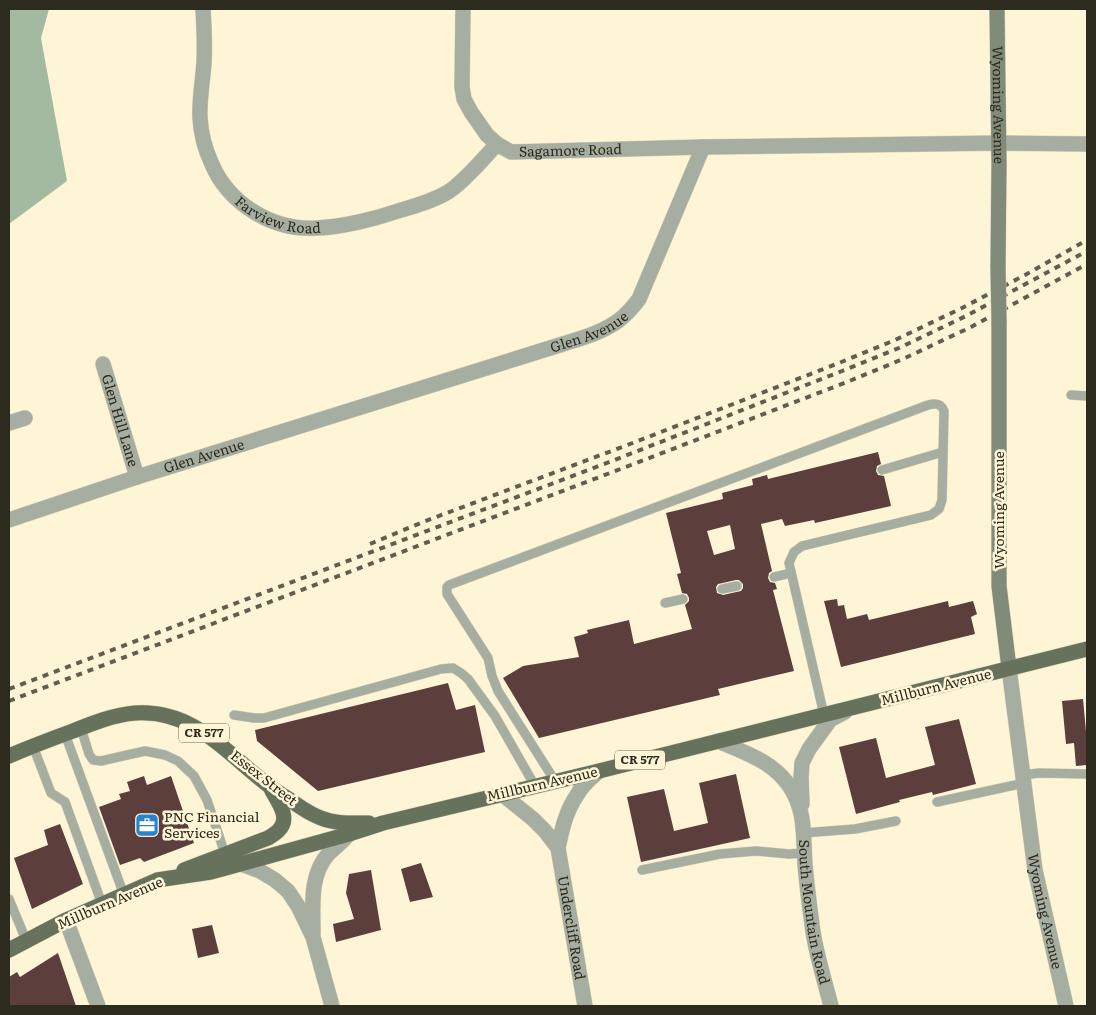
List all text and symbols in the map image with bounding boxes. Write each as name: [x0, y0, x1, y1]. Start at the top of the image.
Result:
street label: Wyoming Avenue: [988, 46, 1010, 164]
street label: Sagamore Road: [519, 138, 623, 161]
street label: Farview Road: [231, 191, 322, 237]
street label: Glen Avenue: [547, 306, 632, 356]
street label: Glen Hill Lane: [98, 371, 144, 469]
street label: Glen Avenue: [161, 433, 246, 477]
street label: Wyoming Avenue: [988, 451, 1008, 569]
street label: Millburn Avenue: [878, 663, 993, 709]
road number: CR 577: [179, 724, 229, 742]
street label: Essex Street: [227, 745, 302, 810]
road number: CR 577: [615, 750, 665, 770]
street label: Millburn Avenue: [484, 761, 599, 805]
place label: PNC Financial Services: [164, 806, 260, 842]
office icon: PNC Financial Services: [134, 812, 160, 838]
street label: South Mountain Road: [795, 839, 836, 987]
street label: Wyoming Avenue: [1024, 852, 1068, 971]
street label: Millburn Avenue: [54, 871, 166, 933]
street label: Undercliff Road: [554, 874, 591, 982]

